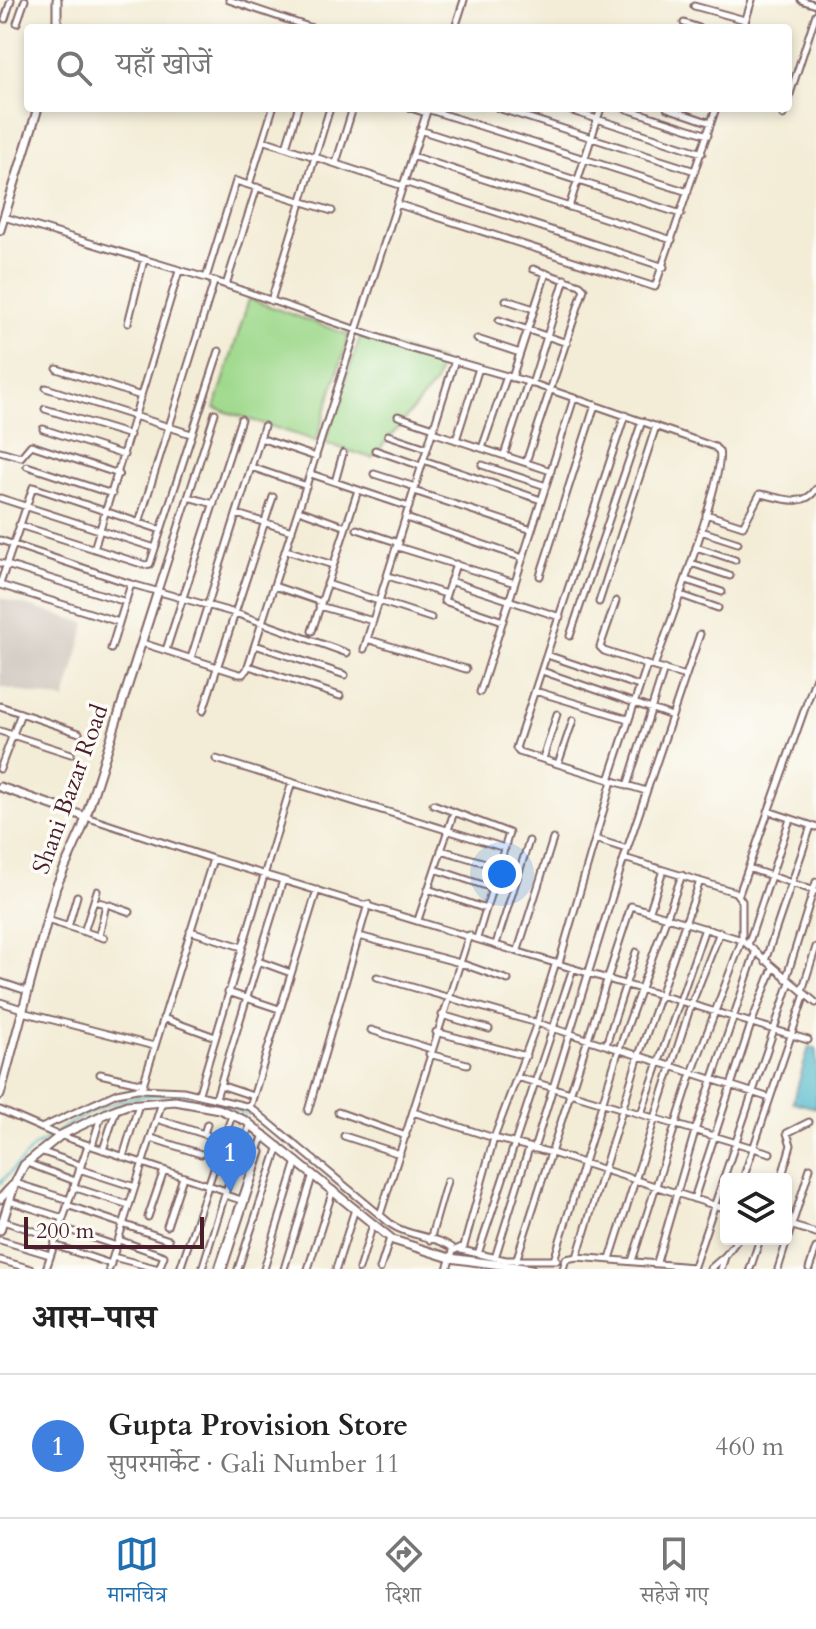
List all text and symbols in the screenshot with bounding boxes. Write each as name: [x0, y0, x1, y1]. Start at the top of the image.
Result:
search box: [24, 24, 792, 112]
text: यहाँ खोजें: [116, 44, 212, 85]
icon: search: [52, 46, 96, 90]
street label: Shani Bazar Road: [25, 700, 117, 879]
your location: [482, 854, 522, 894]
pin: 1: [204, 1126, 256, 1192]
map controls: [720, 1173, 792, 1245]
button: layers: [720, 1173, 792, 1245]
scale bar: [24, 1213, 204, 1249]
text: 200 m: [36, 1216, 94, 1246]
text: आस-पास: [32, 1294, 156, 1340]
text: Gupta Provision Store: [108, 1405, 408, 1446]
text: 1: [51, 1429, 65, 1464]
text: 460 m: [715, 1429, 784, 1464]
text: सुपरमार्केट · Gali Number 11: [108, 1446, 400, 1481]
tab: मानचित्र: [107, 1532, 167, 1616]
tab: दिशा: [382, 1532, 426, 1616]
tab: सहेजे गए: [640, 1532, 709, 1616]

